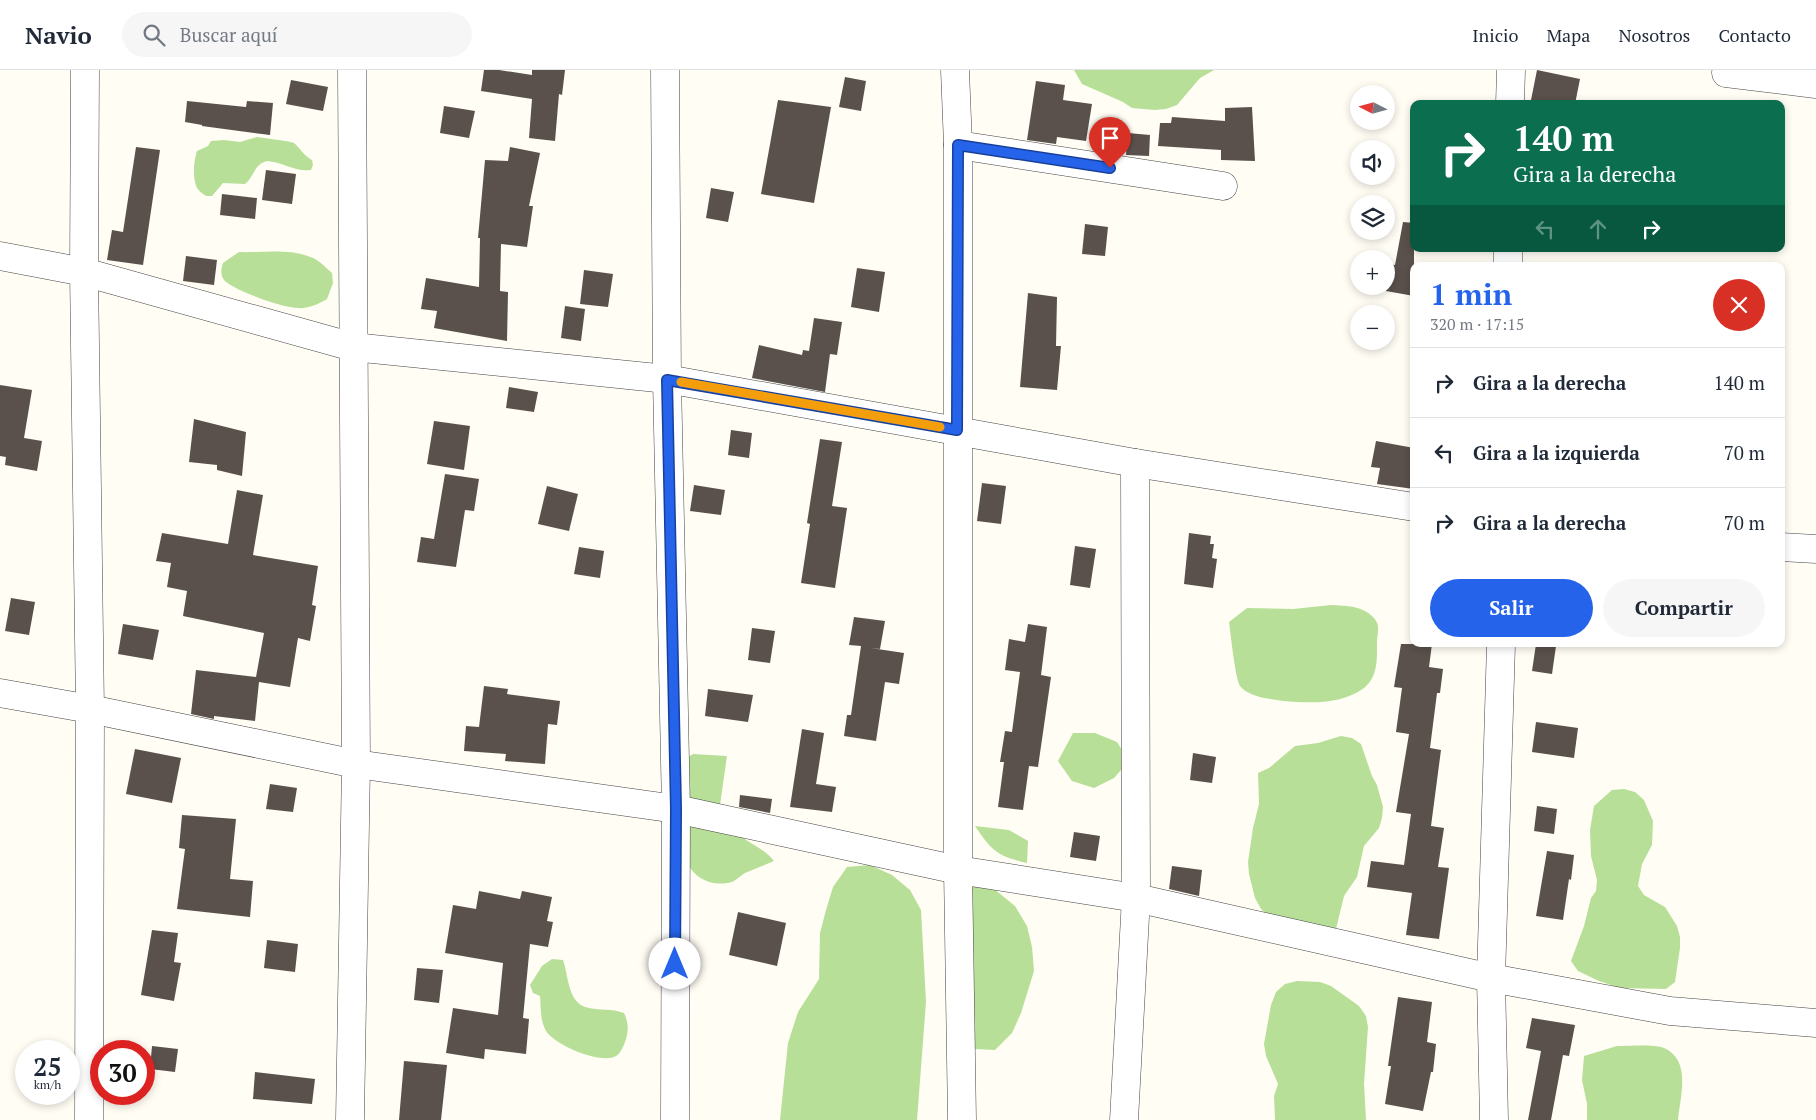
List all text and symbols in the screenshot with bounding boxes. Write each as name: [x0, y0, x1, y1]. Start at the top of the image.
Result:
search box: [122, 12, 472, 57]
text: Navio: [25, 19, 92, 51]
icon: search: [140, 21, 168, 49]
text: Buscar aquí: [180, 22, 278, 47]
text: Inicio: [1472, 23, 1518, 47]
text: Mapa: [1546, 23, 1590, 47]
text: Nosotros: [1618, 23, 1690, 47]
text: Contacto: [1718, 23, 1791, 47]
north arrow: [1350, 85, 1395, 130]
map controls: [1350, 85, 1395, 350]
text: 140 m: [1513, 115, 1614, 161]
pin: [1089, 117, 1131, 168]
icon: right: [1430, 120, 1495, 185]
icon: arrive: [1096, 124, 1124, 152]
button: sound: [1350, 140, 1395, 185]
text: Gira a la derecha: [1513, 159, 1676, 188]
button: layers: [1350, 195, 1395, 240]
icon: left: [1531, 215, 1559, 243]
icon: ahead: [1584, 215, 1612, 243]
icon: right: [1637, 215, 1665, 243]
button: +: [1350, 250, 1395, 295]
text: 1 min: [1430, 274, 1512, 314]
button: close: [1713, 279, 1765, 331]
button: −: [1350, 305, 1395, 350]
text: 320 m · 17:15: [1430, 313, 1524, 335]
icon: right: [1430, 369, 1458, 397]
text: Gira a la derecha: [1473, 370, 1626, 395]
text: 140 m: [1714, 370, 1765, 395]
icon: left: [1430, 439, 1458, 467]
text: Gira a la izquierda: [1473, 440, 1640, 465]
text: 70 m: [1724, 440, 1765, 465]
icon: right: [1430, 509, 1458, 537]
text: Gira a la derecha: [1473, 510, 1626, 535]
text: 70 m: [1724, 510, 1765, 535]
button: Salir: [1430, 579, 1593, 637]
button: Compartir: [1603, 579, 1765, 637]
position arrow: [648, 937, 700, 989]
speed limit sign: 30: [90, 1040, 155, 1105]
text: 25: [33, 1050, 62, 1083]
text: km/h: [34, 1077, 61, 1092]

